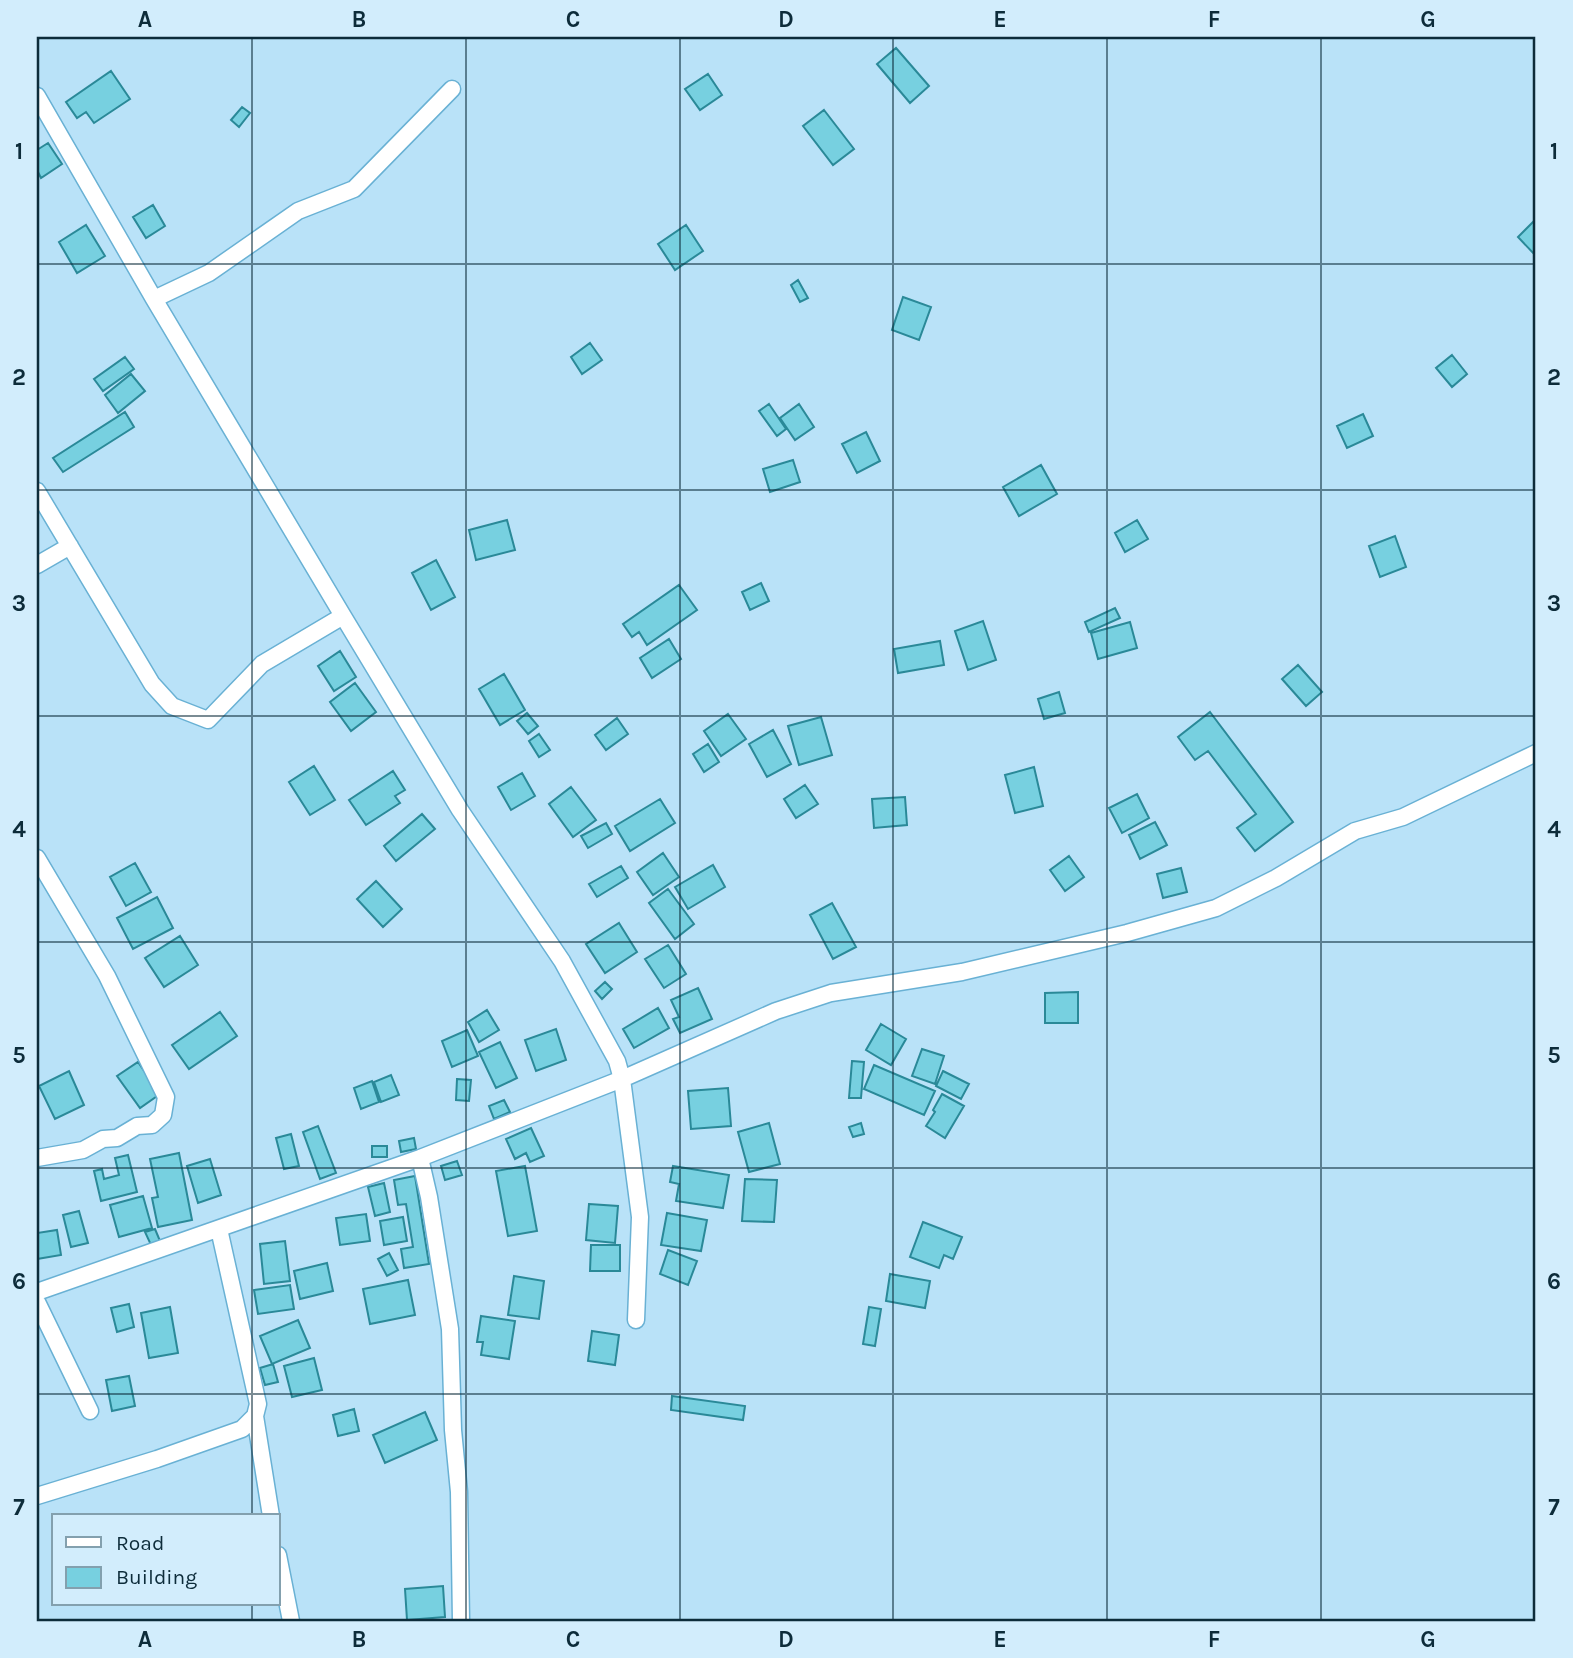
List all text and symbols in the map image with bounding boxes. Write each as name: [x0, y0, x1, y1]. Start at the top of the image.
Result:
text: A: [138, 6, 152, 33]
text: B: [352, 6, 366, 33]
text: C: [566, 6, 580, 33]
text: D: [778, 6, 794, 33]
text: E: [993, 6, 1007, 33]
text: F: [1208, 6, 1220, 33]
text: G: [1420, 6, 1436, 33]
text: 1: [15, 138, 23, 165]
text: 1: [1550, 138, 1558, 165]
text: 2: [12, 364, 26, 391]
text: 2: [1547, 364, 1561, 391]
text: 3: [12, 590, 26, 617]
text: 3: [1547, 590, 1561, 617]
text: 4: [12, 816, 26, 843]
text: 4: [1547, 816, 1561, 843]
text: 5: [12, 1042, 26, 1069]
text: 5: [1547, 1042, 1561, 1069]
text: 6: [12, 1268, 26, 1295]
text: 6: [1547, 1268, 1561, 1295]
text: 7: [13, 1494, 25, 1521]
text: 7: [1548, 1494, 1560, 1521]
legend: [52, 1514, 280, 1606]
text: Road: [116, 1531, 164, 1555]
text: Building: [116, 1565, 197, 1589]
text: A: [138, 1626, 152, 1653]
text: B: [352, 1626, 366, 1653]
text: C: [566, 1626, 580, 1653]
text: D: [778, 1626, 794, 1653]
text: E: [993, 1626, 1007, 1653]
text: F: [1208, 1626, 1220, 1653]
text: G: [1420, 1626, 1436, 1653]

